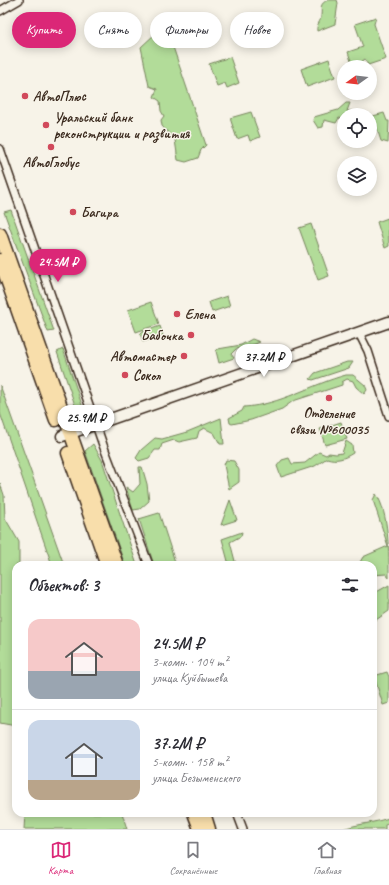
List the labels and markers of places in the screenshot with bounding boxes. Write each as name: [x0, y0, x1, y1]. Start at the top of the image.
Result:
place label: АвтоПлюс: [33, 88, 87, 105]
marker: АвтоПлюс: [20, 91, 30, 101]
place label: Уральский банк реконструкции и развития: [54, 109, 190, 143]
marker: Уральский банк реконструкции и развития: [41, 120, 51, 130]
marker: АвтоГлобус: [46, 142, 56, 152]
place label: АвтоГлобус: [23, 154, 80, 171]
place label: Багира: [81, 204, 120, 221]
marker: Багира: [68, 207, 78, 217]
pin: 24.5M ₽: [21, 249, 95, 283]
place label: Елена: [185, 306, 216, 323]
marker: Елена: [172, 309, 182, 319]
place label: Бабочка: [141, 327, 185, 344]
marker: Бабочка: [186, 330, 196, 340]
pin: 37.2M ₽: [227, 344, 301, 378]
place label: Автомастер: [110, 348, 177, 365]
marker: Автомастер: [179, 351, 189, 361]
place label: Сокол: [133, 367, 162, 384]
marker: Сокол: [120, 370, 130, 380]
marker: Отделение связи №600035: [324, 393, 334, 403]
pin: 25.9M ₽: [49, 405, 123, 439]
place label: Отделение связи №600035: [290, 405, 370, 438]

